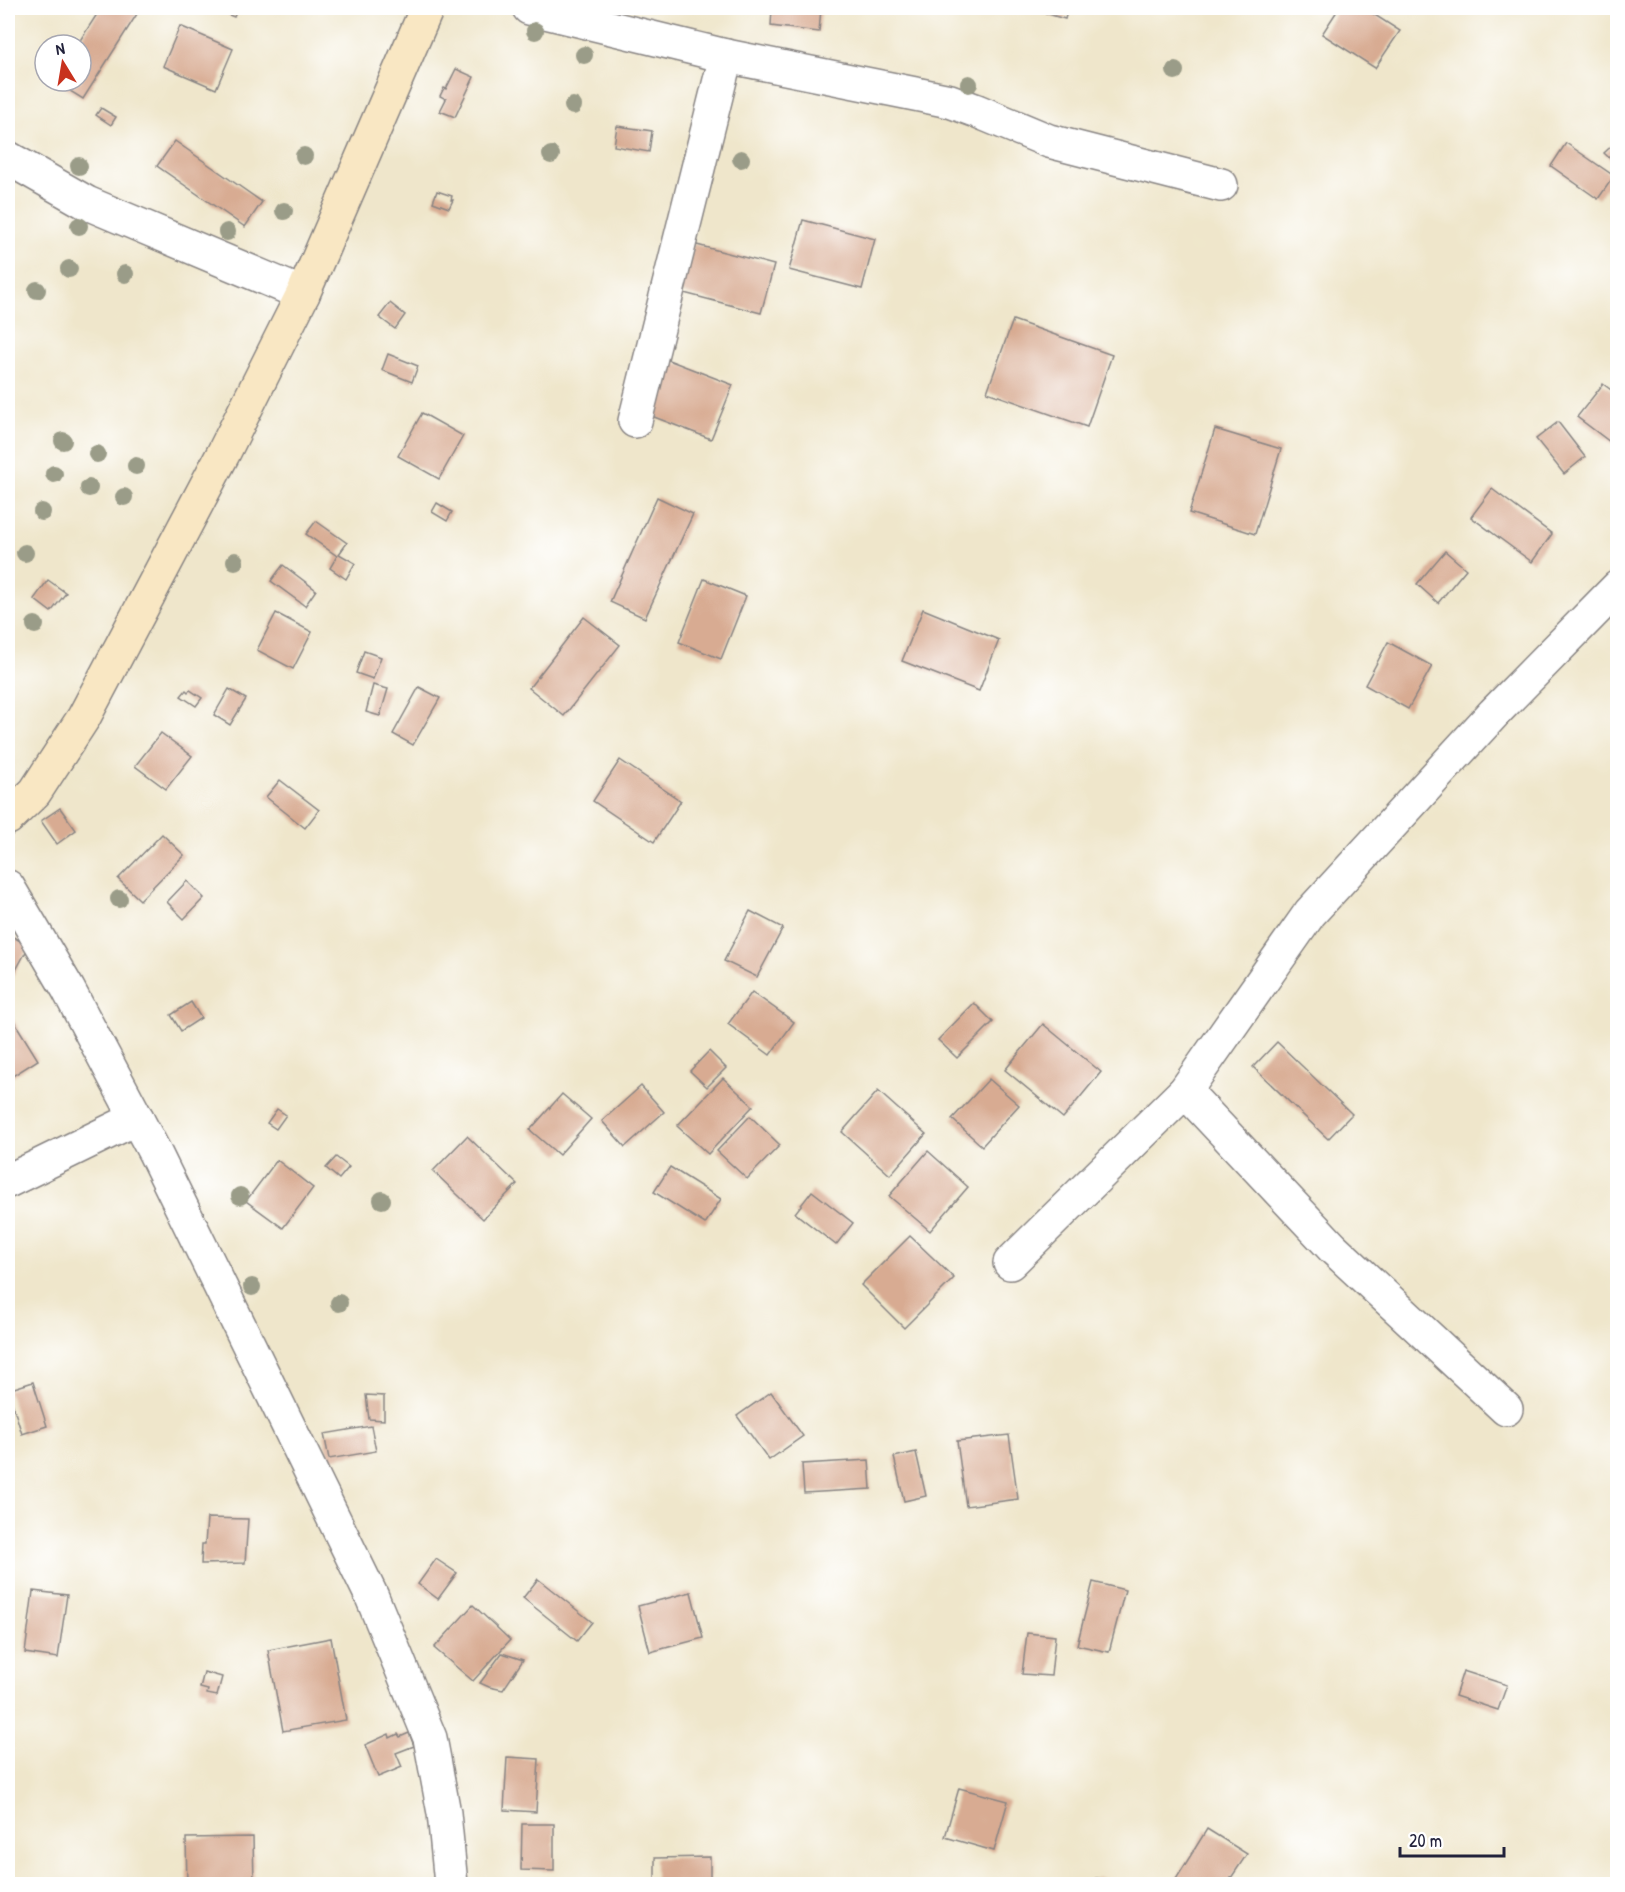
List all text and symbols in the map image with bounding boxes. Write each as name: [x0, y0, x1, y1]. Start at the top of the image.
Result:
north arrow: [33, 33, 93, 93]
text: N: [54, 37, 67, 60]
scale bar: [1400, 1820, 1504, 1858]
text: 20 m: [1409, 1828, 1442, 1853]

